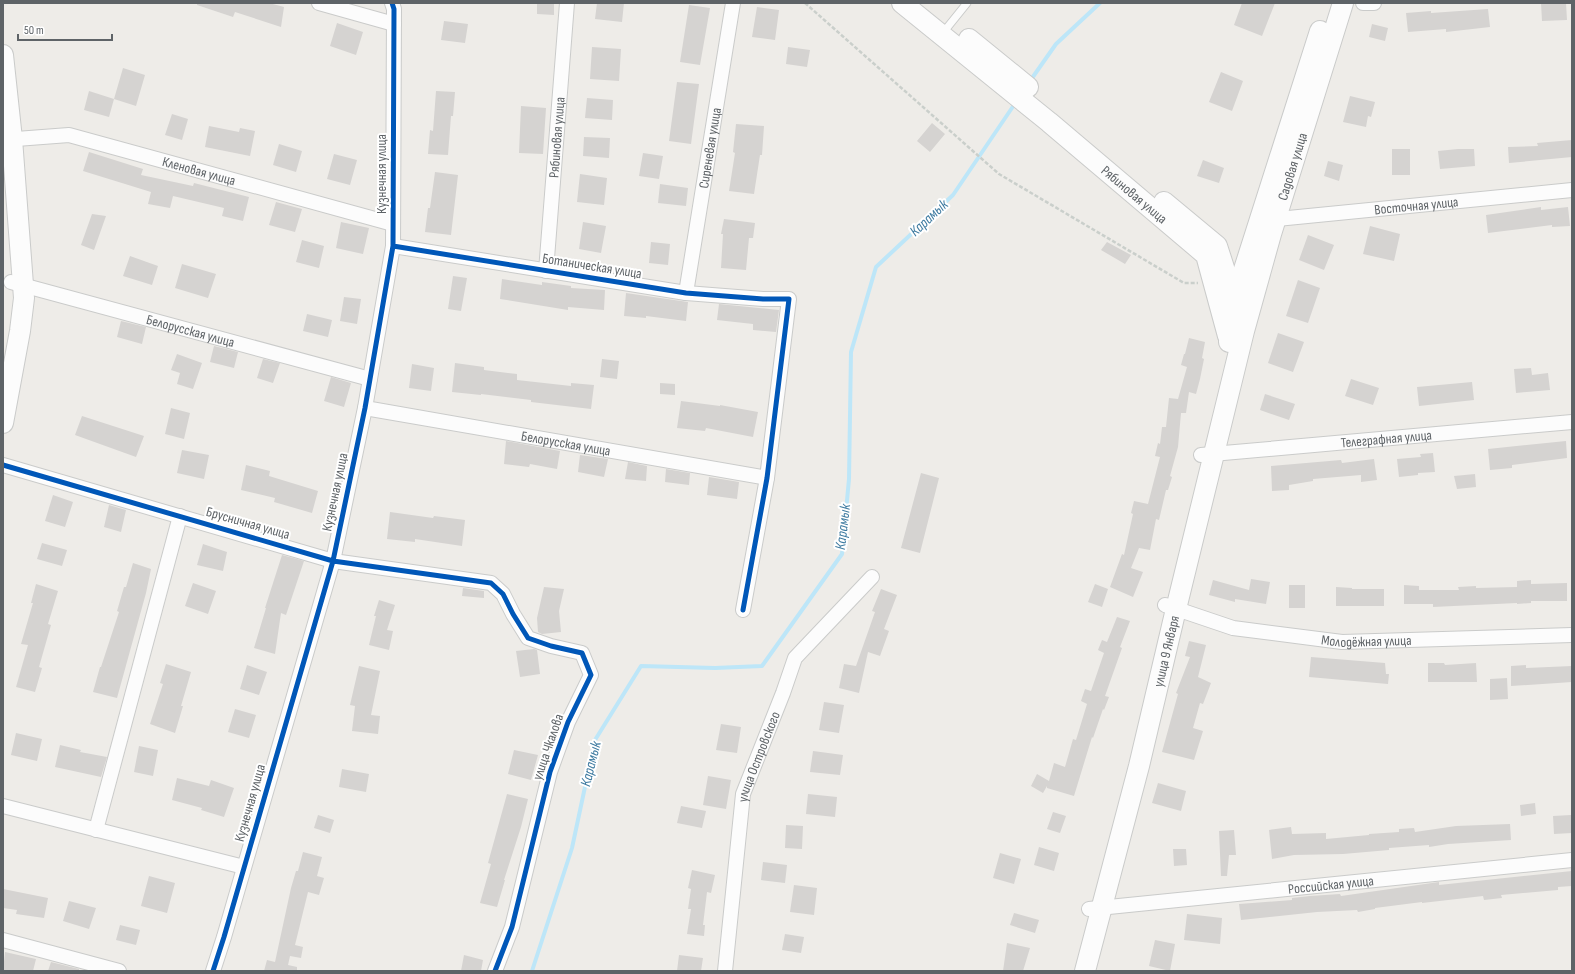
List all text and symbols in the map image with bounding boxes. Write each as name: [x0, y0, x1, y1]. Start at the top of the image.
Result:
scale bar: [18, 16, 112, 42]
text: 50 m: [24, 23, 44, 38]
street label: Рябиновая улица: [545, 96, 568, 179]
street label: Сиреневая улица: [695, 106, 724, 190]
street label: Садовая улица: [1274, 131, 1311, 202]
street label: Кузнечная улица: [373, 134, 390, 214]
street label: Кленовая улица: [161, 153, 237, 189]
street label: Рябиновая улица: [1098, 162, 1171, 227]
street label: Восточная улица: [1373, 193, 1459, 218]
water label: Карамык: [906, 194, 953, 241]
street label: Ботаническая улица: [541, 250, 643, 282]
street label: Белорусская улица: [145, 311, 236, 351]
street label: Телеграфная улица: [1340, 426, 1432, 451]
street label: Белорусская улица: [520, 427, 612, 459]
street label: Кузнечная улица: [318, 451, 352, 533]
water label: Карамык: [831, 502, 855, 551]
street label: Брусничная улица: [204, 503, 292, 543]
street label: улица 9 Января: [1149, 614, 1183, 689]
street label: Молодёжная улица: [1320, 631, 1412, 651]
street label: улица Островского: [734, 709, 783, 803]
street label: улица Чкалова: [529, 712, 567, 782]
water label: Карамык: [576, 738, 606, 789]
street label: Кузнечная улица: [231, 762, 269, 844]
street label: Российская улица: [1287, 872, 1374, 897]

